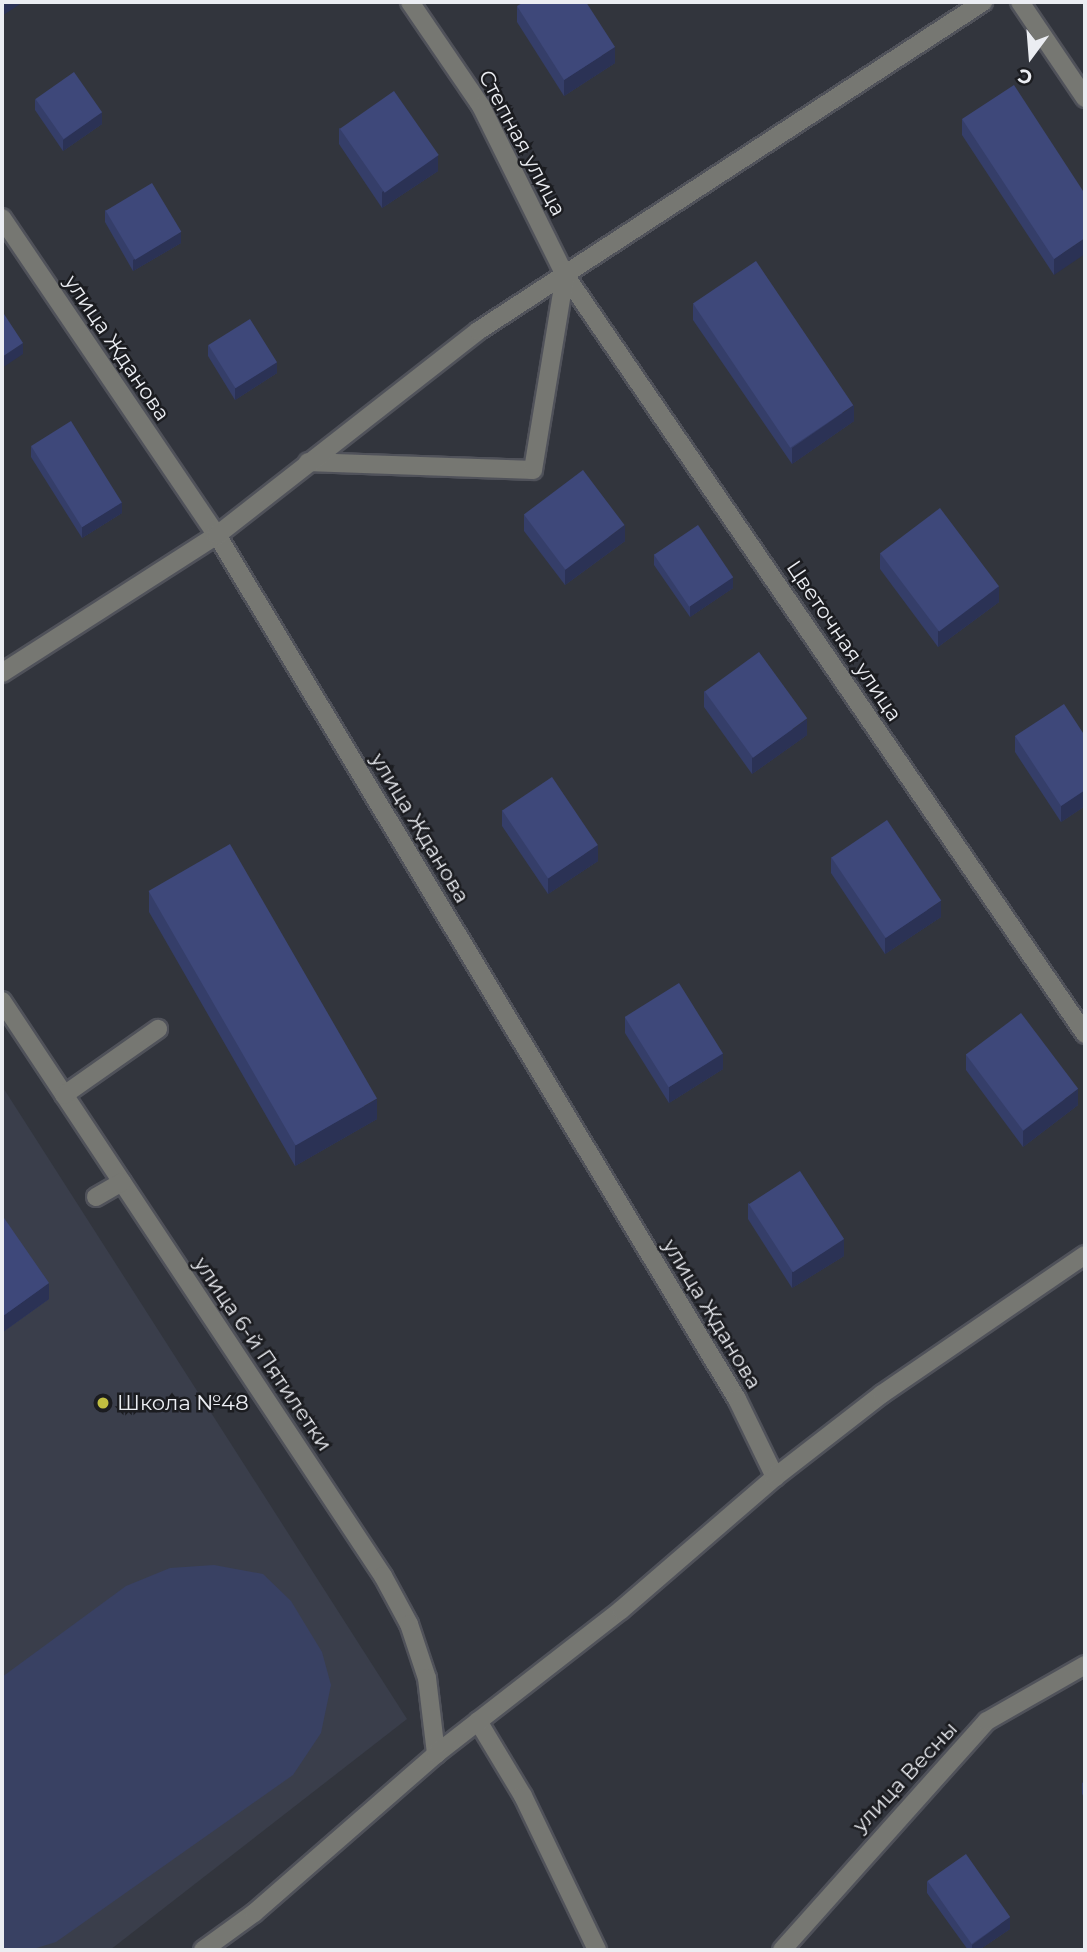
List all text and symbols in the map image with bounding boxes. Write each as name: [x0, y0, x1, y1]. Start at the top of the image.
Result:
north arrow: [996, 21, 1066, 91]
text: С: [1015, 64, 1035, 90]
street label: Степная улица: [473, 66, 571, 220]
street label: улица Жданова: [59, 270, 175, 426]
street label: Цветочная улица: [781, 556, 907, 726]
street label: улица Жданова: [365, 748, 475, 908]
street label: улица Жданова: [657, 1234, 767, 1394]
street label: улица 6-й Пятилетки: [189, 1252, 337, 1456]
place label: Школа №48: [117, 1390, 249, 1416]
marker: Школа №48: [95, 1395, 111, 1411]
street label: улица Весны: [847, 1716, 963, 1838]

